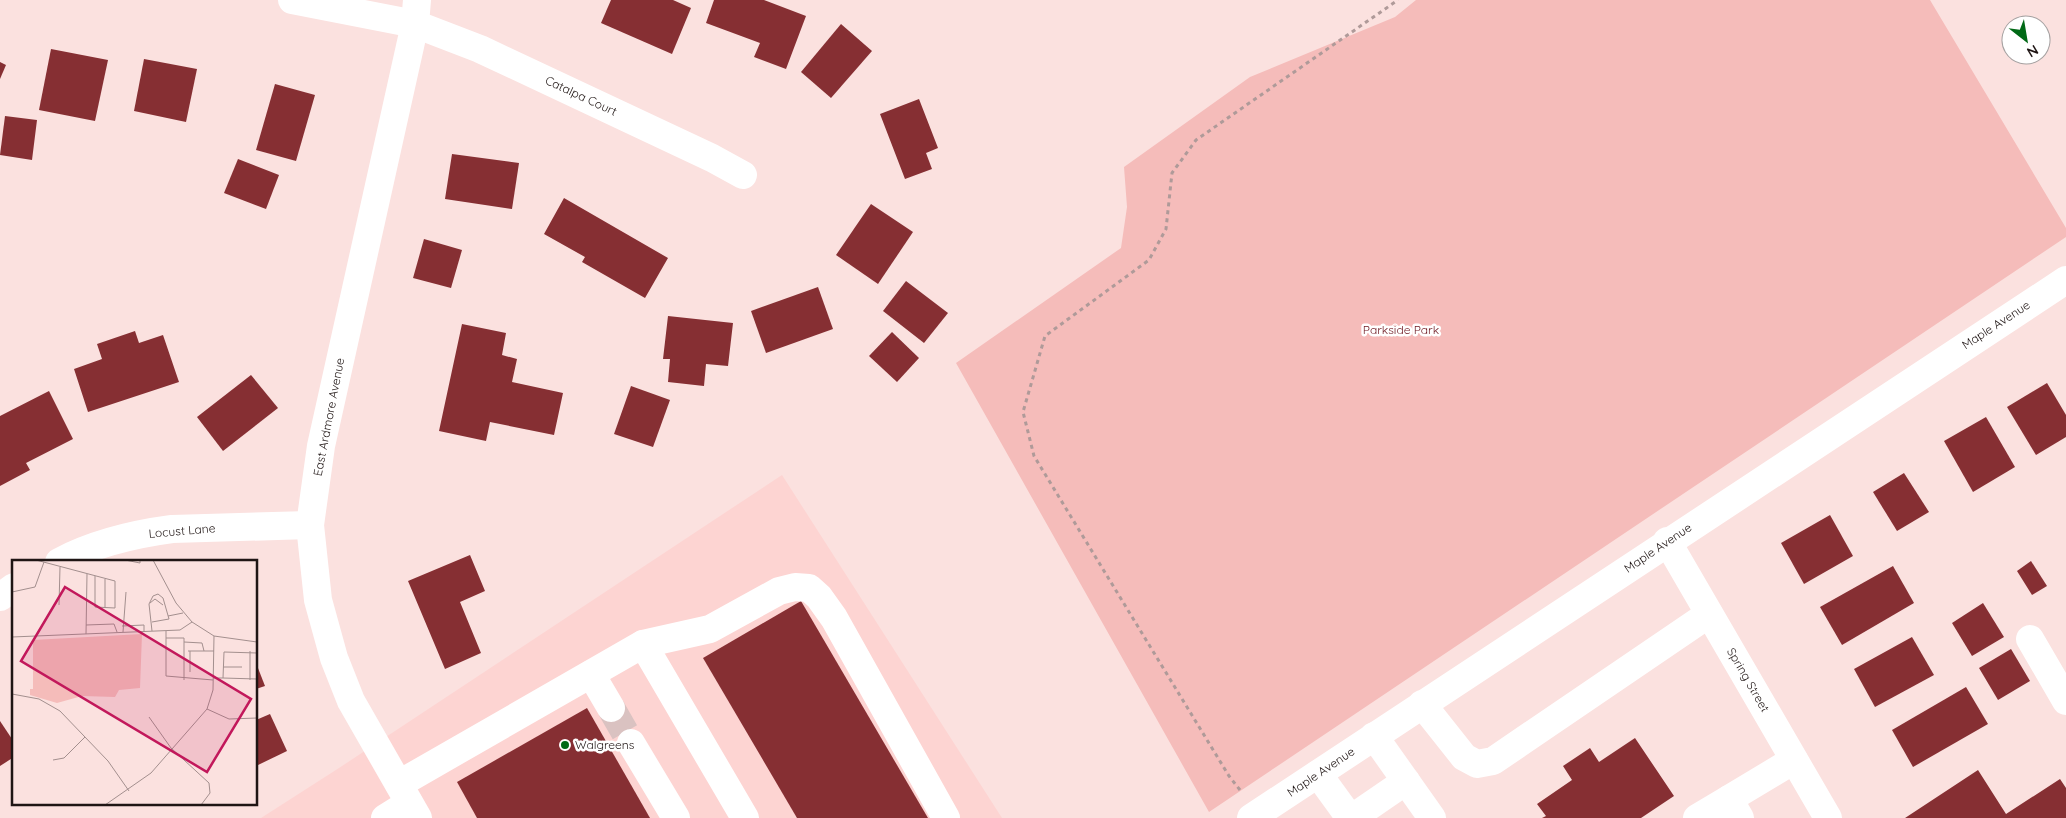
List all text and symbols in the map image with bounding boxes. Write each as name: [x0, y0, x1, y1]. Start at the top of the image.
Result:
north arrow: [2001, 15, 2051, 65]
text: N: [2024, 41, 2042, 62]
street label: Catalpa Court: [543, 72, 620, 119]
street label: Maple Avenue: [1959, 297, 2033, 352]
park label: Parkside Park: [1363, 322, 1439, 337]
street label: East Ardmore Avenue: [310, 356, 347, 477]
street label: Maple Avenue: [1621, 519, 1695, 576]
street label: Locust Lane: [148, 520, 216, 541]
inset map: [12, 560, 258, 806]
street label: Spring Street: [1724, 645, 1773, 715]
place label: Walgreens: [575, 737, 635, 752]
marker: Walgreens: [559, 739, 571, 751]
street label: Maple Avenue: [1284, 743, 1358, 800]

